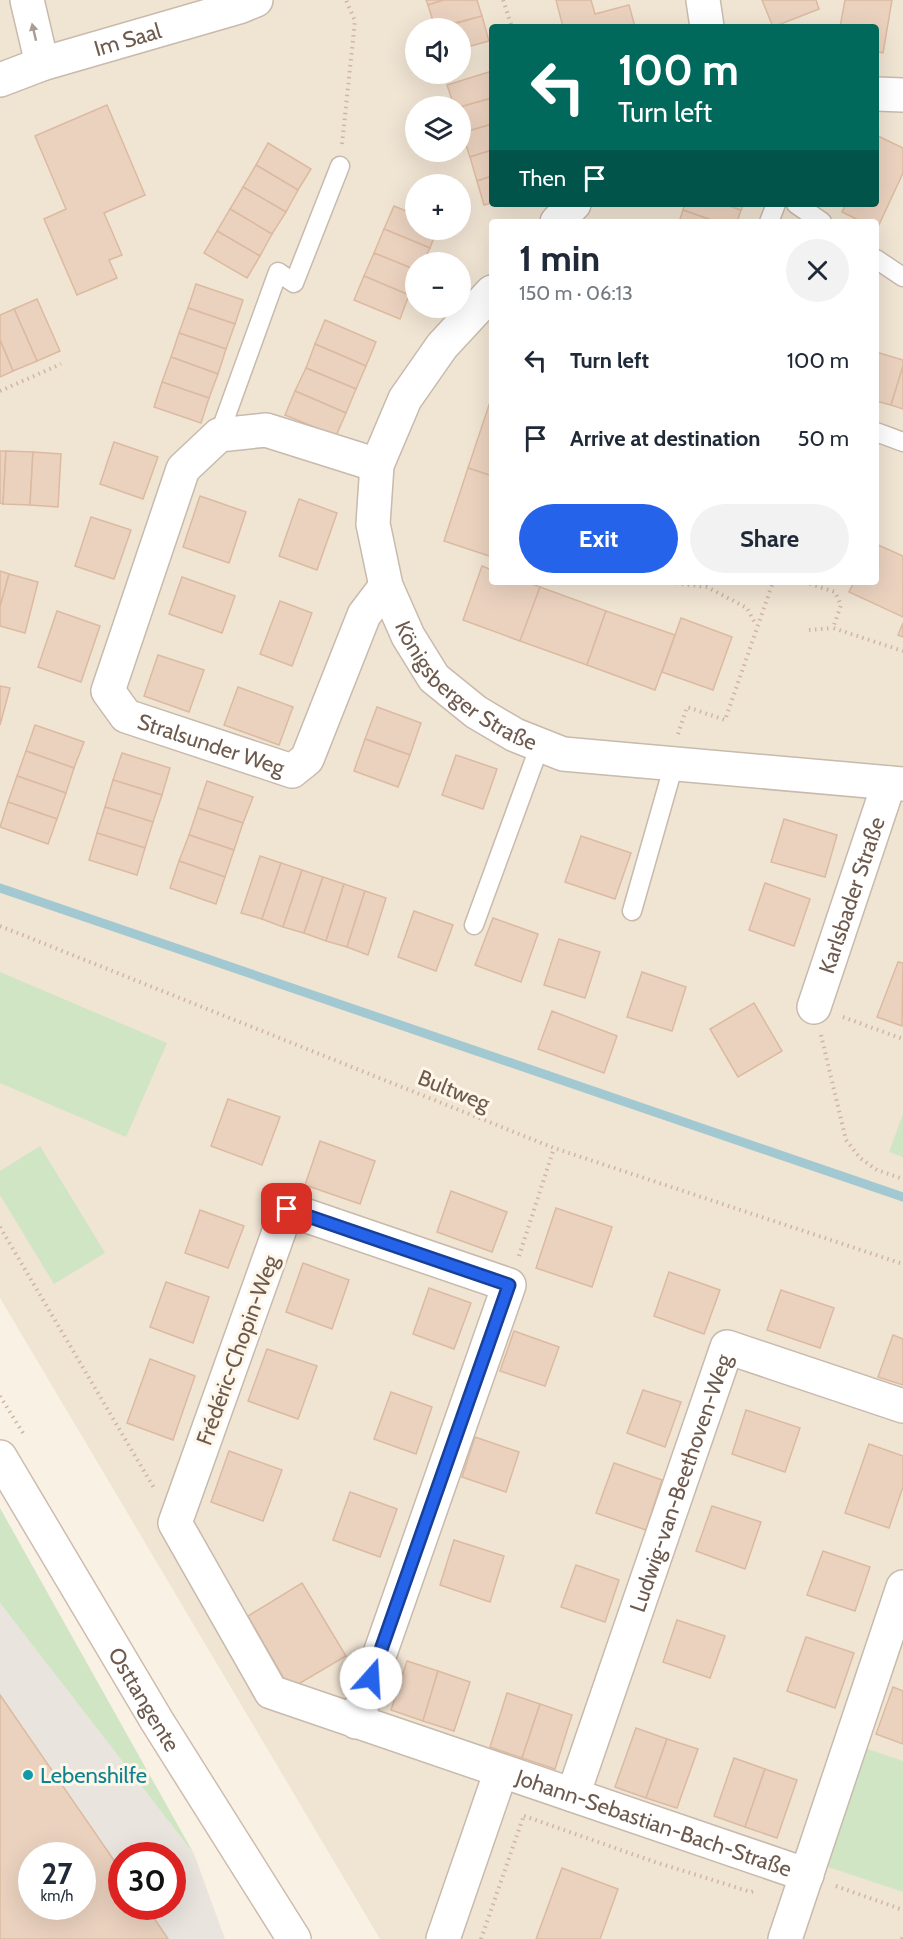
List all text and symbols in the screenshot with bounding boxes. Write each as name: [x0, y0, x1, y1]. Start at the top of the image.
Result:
street label: Im Saal: [91, 17, 165, 62]
map controls: [405, 18, 471, 318]
button: sound: [405, 18, 471, 84]
one-way arrow: [29, 23, 39, 41]
text: 100 m: [618, 44, 739, 96]
icon: left: [519, 48, 597, 126]
button: layers: [405, 96, 471, 162]
text: Turn left: [618, 96, 712, 129]
icon: arrive: [578, 162, 611, 195]
text: Then: [519, 165, 566, 192]
button: +: [405, 174, 471, 240]
text: 1 min: [519, 236, 600, 280]
button: close: [786, 239, 849, 302]
button: −: [405, 252, 471, 318]
text: 150 m · 06:13: [519, 281, 633, 305]
icon: left: [519, 344, 552, 377]
text: Turn left: [570, 347, 649, 374]
text: 100 m: [787, 347, 849, 374]
icon: arrive: [519, 422, 552, 455]
text: Arrive at destination: [570, 425, 760, 452]
text: 50 m: [797, 425, 849, 452]
button: Exit: [519, 504, 678, 573]
button: Share: [690, 504, 849, 573]
street label: Königsberger Straße: [389, 617, 541, 756]
street label: Stralsunder Weg: [134, 708, 289, 782]
street label: Karlsbader Straße: [813, 813, 891, 977]
street label: Bultweg: [414, 1064, 495, 1117]
pin: [261, 1183, 312, 1234]
icon: arrive: [270, 1192, 303, 1225]
street label: Frédéric-Chopin-Weg: [191, 1251, 285, 1449]
street label: Ludwig-van-Beethoven-Weg: [624, 1350, 738, 1616]
street label: Osttangente: [102, 1643, 186, 1757]
position arrow: [339, 1646, 403, 1710]
place label: Lebenshilfe: [40, 1762, 147, 1789]
street label: Johann-Sebastian-Bach-Straße: [511, 1763, 795, 1883]
marker: Lebenshilfe: [21, 1768, 35, 1782]
speed limit sign: 30: [108, 1842, 186, 1920]
text: 27: [41, 1855, 73, 1892]
text: km/h: [41, 1887, 73, 1905]

